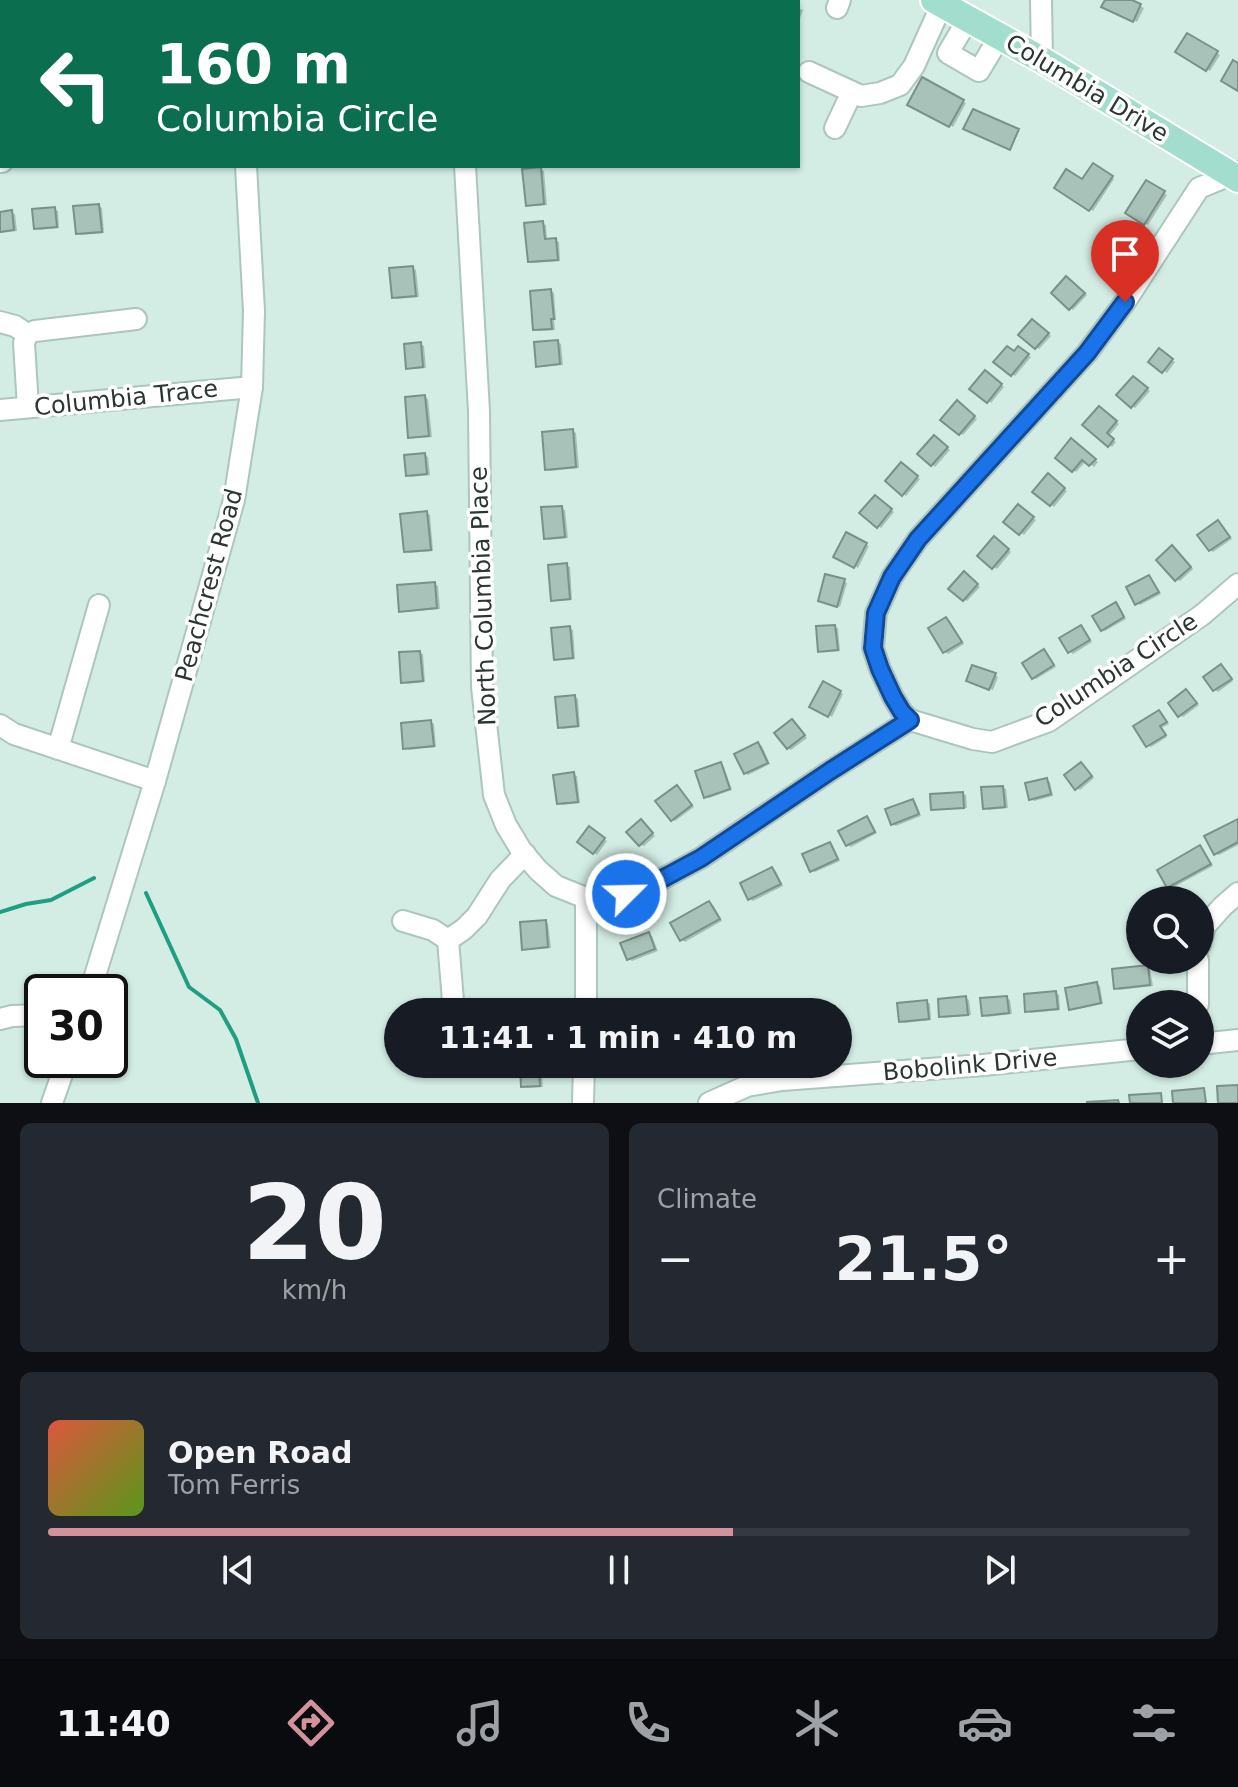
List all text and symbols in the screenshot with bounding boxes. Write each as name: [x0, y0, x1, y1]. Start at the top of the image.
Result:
street label: Columbia Drive: [1001, 28, 1173, 148]
text: 160 m: [156, 31, 351, 96]
icon: left: [24, 32, 128, 136]
text: Columbia Circle: [156, 98, 439, 139]
pin: [1091, 220, 1159, 302]
icon: arrive: [1103, 232, 1147, 276]
street label: Columbia Trace: [33, 374, 219, 422]
street label: North Columbia Place: [464, 466, 502, 726]
street label: Peachcrest Road: [170, 485, 248, 685]
street label: Columbia Circle: [1029, 607, 1203, 733]
position arrow: [584, 852, 668, 936]
map controls: [1126, 886, 1214, 1078]
button: search: [1126, 886, 1214, 974]
speed limit sign: 30: [24, 974, 128, 1078]
button: layers: [1126, 990, 1214, 1078]
text: 11:41 · 1 min · 410 m: [439, 1020, 797, 1055]
street label: Bobolink Drive: [882, 1043, 1058, 1087]
text: 20: [242, 1162, 387, 1284]
text: Climate: [657, 1184, 757, 1214]
text: 21.5°: [834, 1224, 1013, 1294]
text: −: [657, 1233, 694, 1284]
text: +: [1153, 1233, 1190, 1284]
text: km/h: [282, 1275, 347, 1305]
text: Open Road: [168, 1435, 353, 1470]
text: Tom Ferris: [168, 1470, 300, 1500]
icon: previous: [216, 1548, 260, 1592]
icon: pause: [597, 1548, 641, 1592]
icon: next: [978, 1548, 1022, 1592]
icon: directions: [283, 1695, 339, 1751]
icon: music: [452, 1695, 508, 1751]
icon: phone: [620, 1695, 676, 1751]
icon: climate: [789, 1695, 845, 1751]
icon: car: [957, 1695, 1013, 1751]
icon: filters: [1126, 1695, 1182, 1751]
text: 11:40: [56, 1703, 171, 1744]

